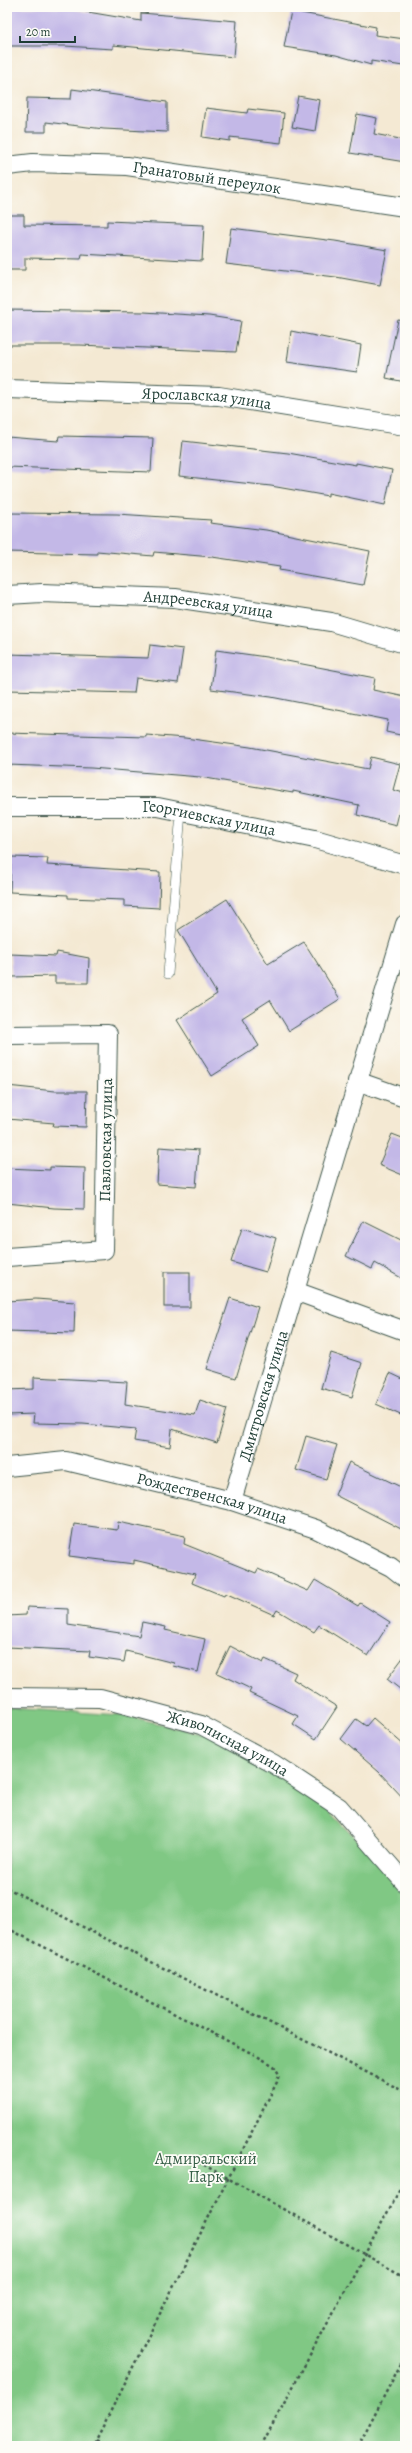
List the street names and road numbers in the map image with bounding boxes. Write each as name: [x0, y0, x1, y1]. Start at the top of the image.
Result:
street label: Гранатовый переулок: [131, 156, 283, 200]
street label: Ярославская улица: [141, 382, 274, 415]
street label: Андреевская улица: [142, 586, 275, 624]
street label: Георгиевская улица: [142, 796, 278, 842]
street label: Павловская улица: [94, 1077, 118, 1202]
street label: Дмитровская улица: [234, 1327, 294, 1464]
street label: Рождественская улица: [134, 1467, 291, 1530]
street label: Живописная улица: [164, 1705, 294, 1782]

